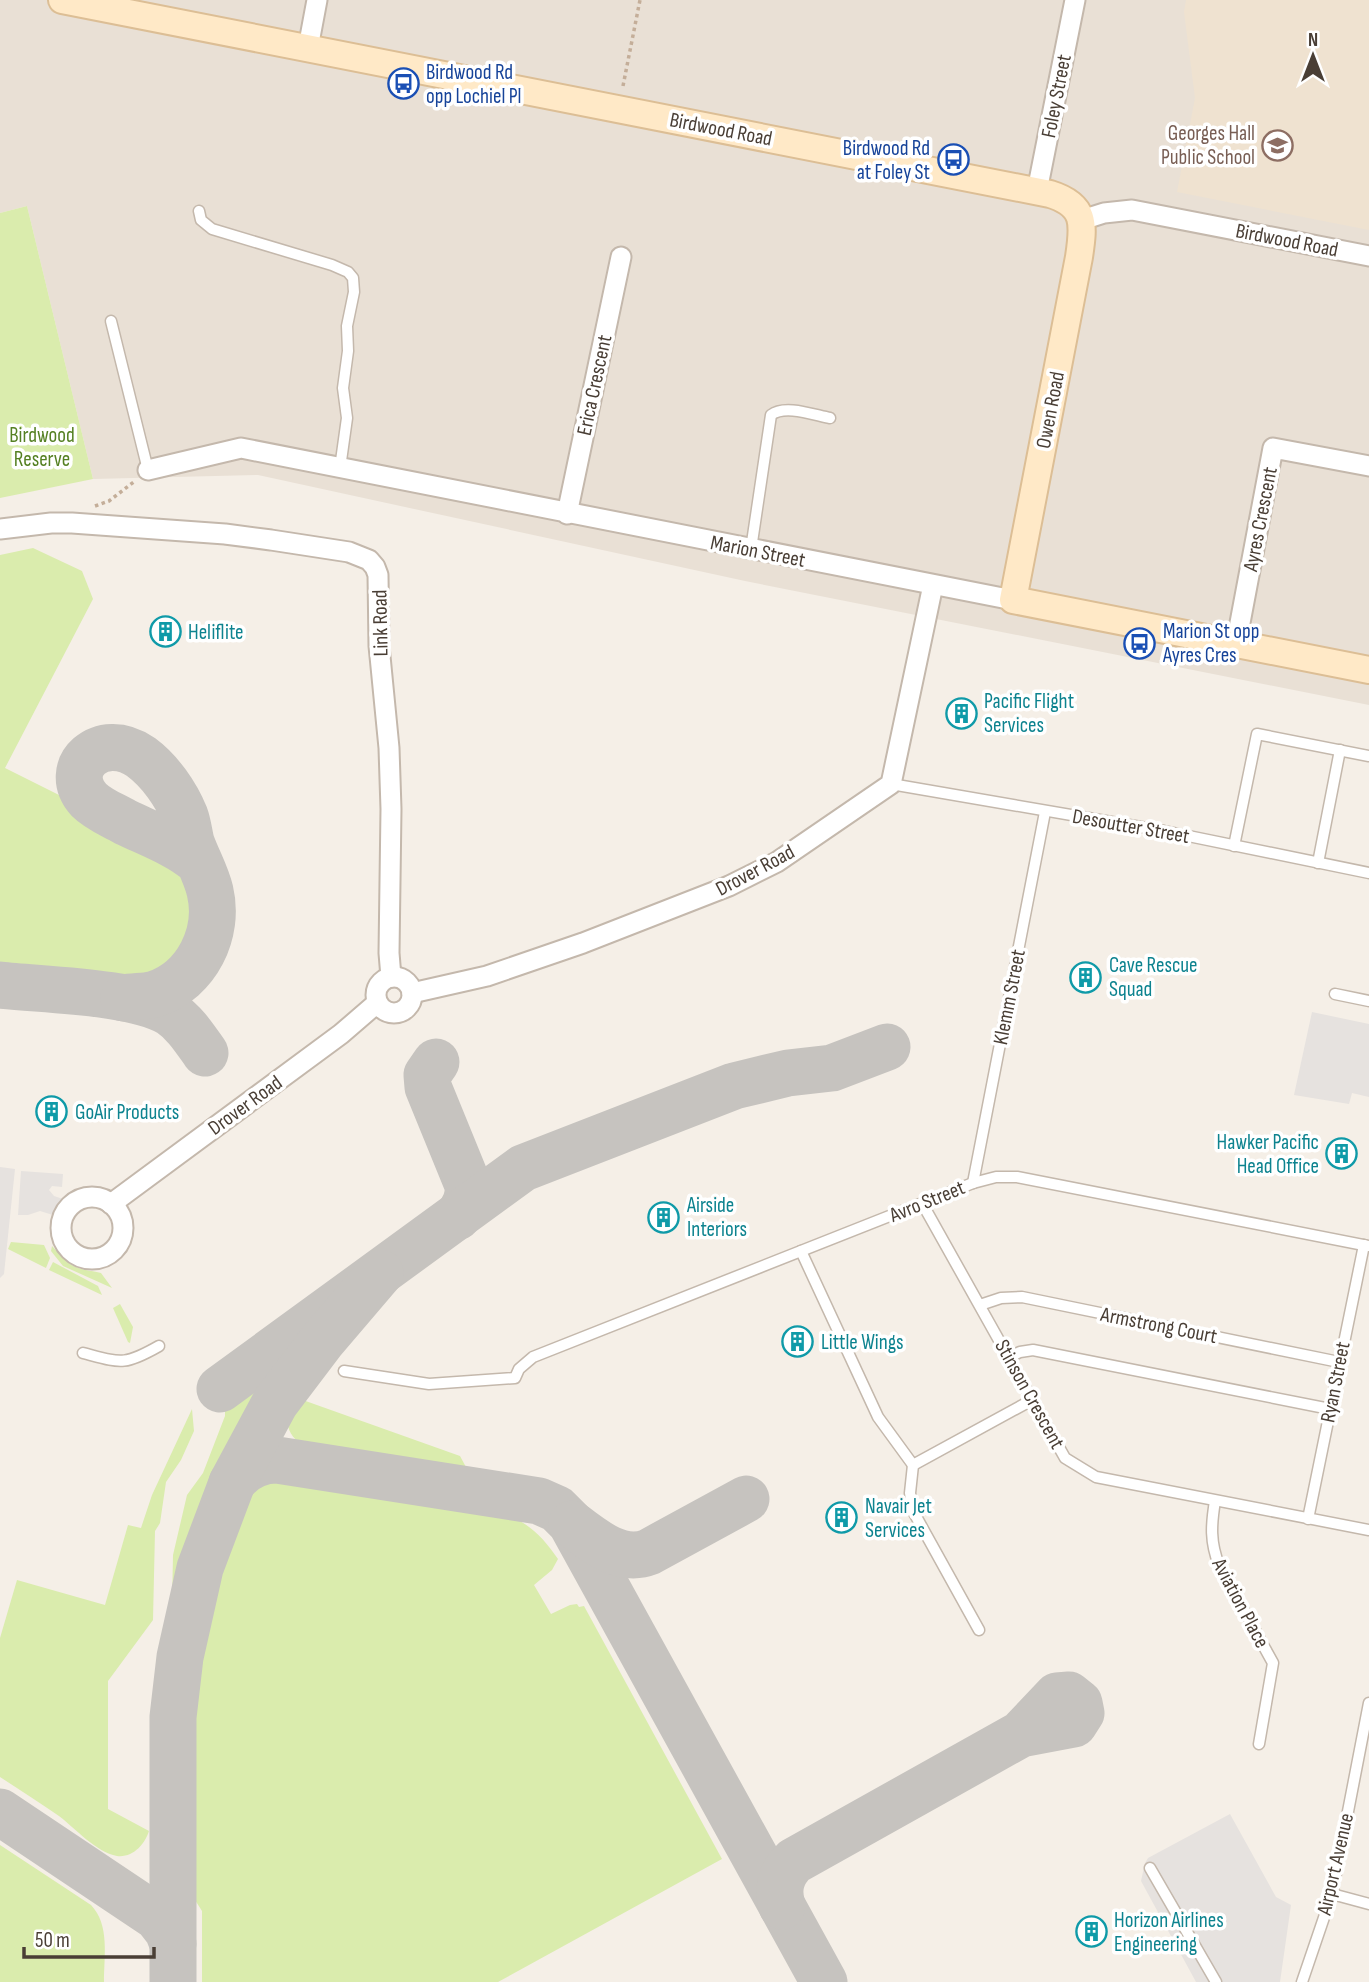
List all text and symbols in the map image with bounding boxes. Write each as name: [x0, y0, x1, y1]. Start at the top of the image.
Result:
north arrow: [1278, 21, 1348, 91]
text: N: [1308, 29, 1318, 52]
street label: Foley Street: [1036, 52, 1077, 140]
place label: Birdwood Rd opp Lochiel Pl: [426, 60, 521, 109]
bus stop icon: Birdwood Rd opp Lochiel Pl: [386, 67, 420, 101]
street label: Birdwood Road: [668, 107, 774, 152]
place label: Georges Hall Public School: [1161, 121, 1255, 170]
school or university icon: Georges Hall Public School: [1261, 128, 1295, 162]
place label: Birdwood Rd at Foley St: [843, 136, 930, 185]
bus stop icon: Birdwood Rd at Foley St: [936, 143, 970, 177]
street label: Birdwood Road: [1234, 218, 1340, 263]
street label: Erica Crescent: [572, 333, 617, 438]
street label: Owen Road: [1031, 370, 1070, 451]
park label: Birdwood Reserve: [9, 423, 75, 472]
street label: Ayres Crescent: [1238, 465, 1283, 574]
street label: Marion Street: [708, 530, 807, 573]
street label: Link Road: [367, 589, 394, 657]
building icon: Heliflite: [148, 615, 182, 649]
place label: Marion St opp Ayres Cres: [1162, 619, 1259, 668]
place label: Heliflite: [188, 620, 244, 645]
bus stop icon: Marion St opp Ayres Cres: [1123, 626, 1157, 660]
place label: Pacific Flight Services: [984, 689, 1074, 738]
building icon: Pacific Flight Services: [944, 696, 978, 730]
street label: Desoutter Street: [1070, 804, 1191, 849]
street label: Drover Road: [712, 839, 799, 902]
street label: Klemm Street: [988, 947, 1031, 1047]
place label: Cave Rescue Squad: [1109, 953, 1198, 1002]
building icon: Cave Rescue Squad: [1069, 960, 1103, 994]
street label: Drover Road: [203, 1070, 287, 1141]
building icon: GoAir Products: [35, 1095, 69, 1129]
place label: GoAir Products: [75, 1100, 179, 1125]
place label: Hawker Pacific Head Office: [1217, 1130, 1319, 1179]
building icon: Hawker Pacific Head Office: [1325, 1137, 1359, 1171]
street label: Avro Street: [885, 1175, 968, 1228]
place label: Airside Interiors: [686, 1193, 747, 1242]
building icon: Airside Interiors: [647, 1200, 681, 1234]
street label: Armstrong Court: [1098, 1302, 1219, 1349]
building icon: Little Wings: [781, 1325, 815, 1359]
place label: Little Wings: [821, 1330, 904, 1355]
street label: Stinson Crescent: [989, 1335, 1070, 1453]
street label: Ryan Street: [1315, 1340, 1356, 1425]
place label: Navair Jet Services: [865, 1494, 932, 1543]
building icon: Navair Jet Services: [825, 1501, 859, 1535]
street label: Aviation Place: [1206, 1553, 1275, 1652]
street label: Airport Avenue: [1311, 1811, 1359, 1918]
place label: Horizon Airlines Engineering: [1114, 1908, 1224, 1957]
building icon: Horizon Airlines Engineering: [1074, 1915, 1108, 1949]
scale bar: [24, 1916, 154, 1960]
text: 50 m: [35, 1928, 70, 1953]

